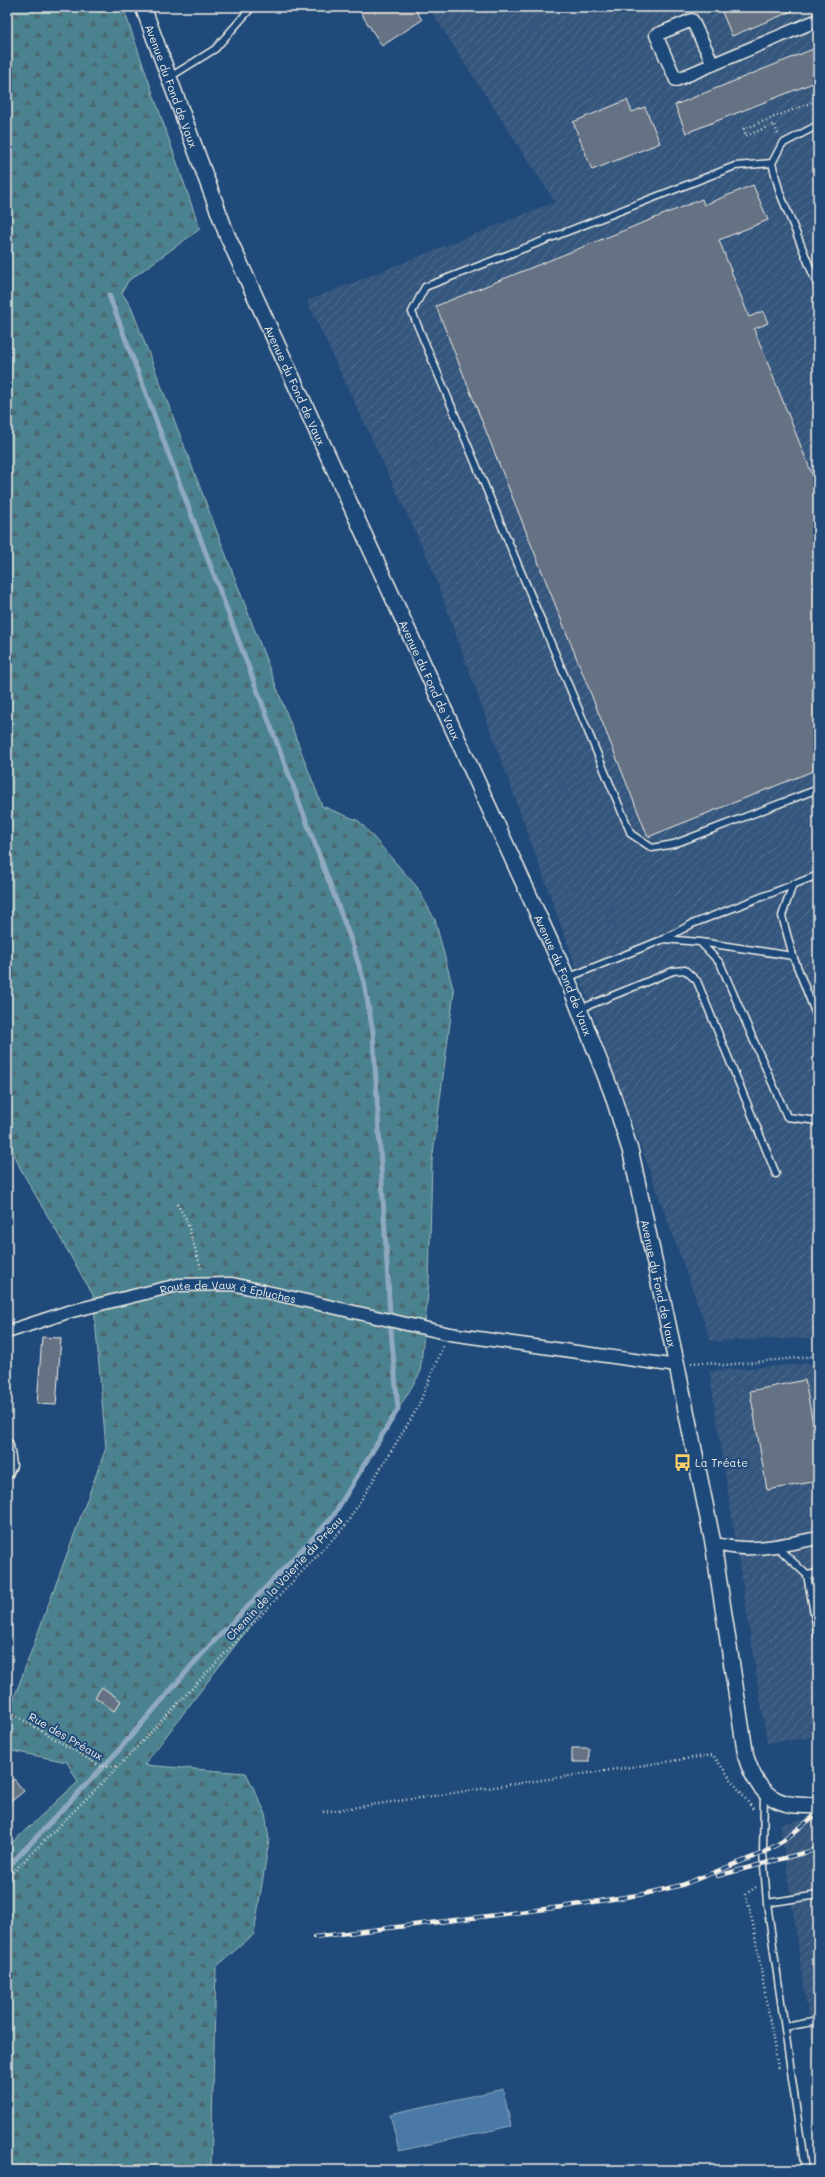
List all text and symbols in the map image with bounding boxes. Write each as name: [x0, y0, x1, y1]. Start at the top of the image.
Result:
street label: Avenue du Fond de Vaux: [142, 22, 202, 150]
street label: Avenue du Fond de Vaux: [262, 323, 330, 448]
street label: Avenue du Fond de Vaux: [397, 617, 465, 742]
street label: Avenue du Fond de Vaux: [531, 912, 596, 1038]
street label: Avenue du Fond de Vaux: [638, 1218, 680, 1349]
street label: Route de Vaux à Epluches: [158, 1277, 298, 1306]
bus stop icon: La Tréate: [672, 1452, 692, 1472]
place label: La Tréate: [695, 1455, 748, 1470]
street label: Chemin de la Voierie du Préau: [222, 1513, 346, 1643]
street label: Rue des Préaux: [26, 1709, 106, 1764]

